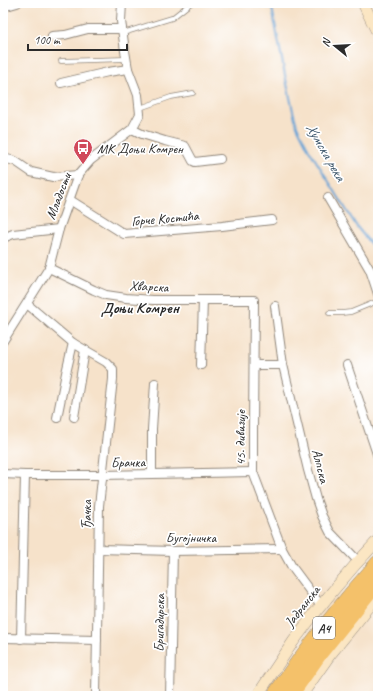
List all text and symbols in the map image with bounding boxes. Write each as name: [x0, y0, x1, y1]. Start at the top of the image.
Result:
scale bar: [28, 26, 127, 52]
north arrow: [315, 26, 355, 66]
text: 100 m: [34, 32, 61, 48]
text: N: [318, 35, 334, 48]
water label: Хумска река: [301, 120, 350, 186]
bus stop icon: МК Доњи Комрен: [72, 137, 94, 165]
place label: МК Доњи Комрен: [97, 140, 184, 157]
street label: Младости: [42, 169, 76, 222]
street label: Горче Костића: [131, 207, 200, 230]
street label: Хварска: [129, 277, 170, 296]
district label: Доњи Комрен: [101, 298, 181, 318]
street label: 45. дивизије: [232, 409, 249, 466]
street label: Алпска: [308, 447, 333, 486]
street label: Брачка: [111, 454, 147, 471]
street label: Ђачка: [78, 499, 95, 530]
street label: Бугојничка: [166, 529, 218, 546]
street label: Јадранска: [280, 581, 325, 631]
street label: Бригадирска: [150, 593, 169, 652]
road number: A4: [313, 617, 335, 639]

